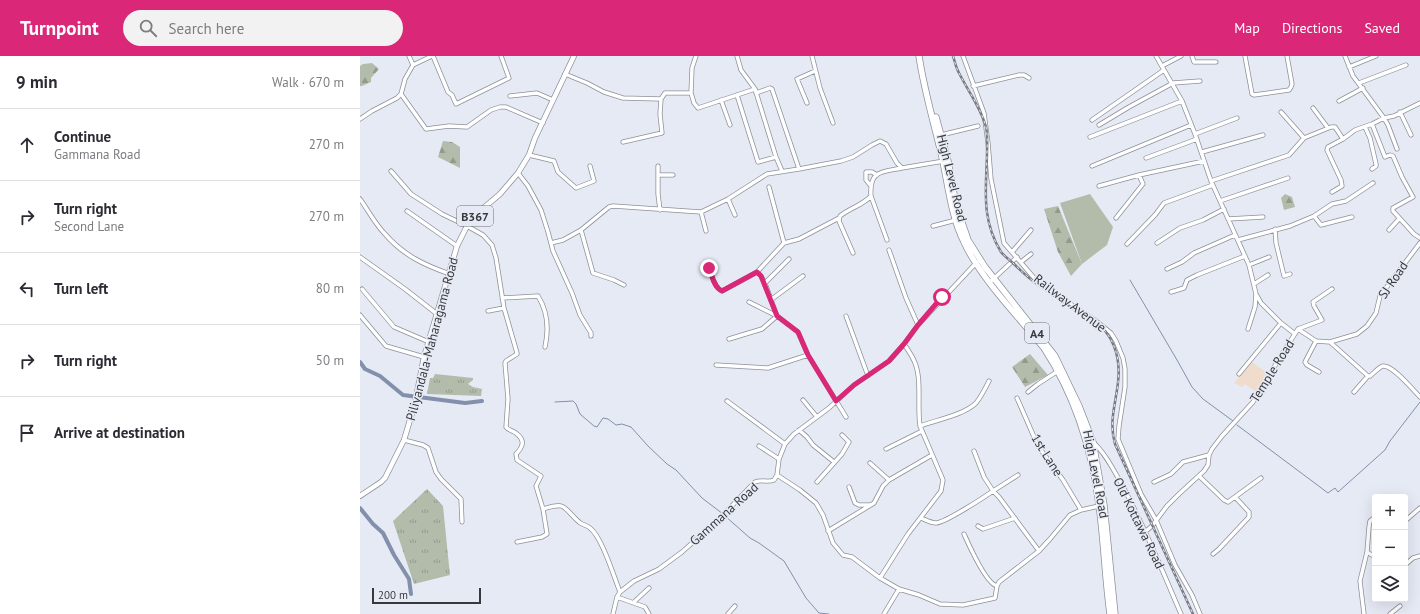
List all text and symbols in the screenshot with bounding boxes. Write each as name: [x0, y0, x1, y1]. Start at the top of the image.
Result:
search box: [123, 10, 403, 46]
text: Turnpoint: [20, 16, 99, 40]
icon: search: [137, 17, 159, 39]
text: Search here: [169, 19, 244, 38]
text: Map: [1234, 19, 1260, 37]
text: Directions: [1282, 19, 1342, 37]
text: Saved: [1364, 19, 1400, 37]
text: 9 min: [16, 71, 57, 93]
text: Walk · 670 m: [272, 74, 344, 91]
text: Continue: [54, 127, 111, 146]
street label: High Level Road: [933, 132, 971, 224]
icon: ahead: [16, 134, 38, 156]
text: 270 m: [309, 136, 344, 153]
text: Gammana Road: [54, 146, 141, 163]
text: Turn right: [54, 199, 117, 218]
icon: right: [16, 206, 38, 228]
road number: B367: [457, 206, 493, 226]
text: 270 m: [309, 208, 344, 225]
text: Second Lane: [54, 218, 124, 235]
street label: Piliyandala-Maharagama Road: [402, 255, 462, 423]
street label: SJ Road: [1374, 258, 1412, 302]
route end: [700, 259, 718, 277]
street label: Railway Avenue: [1030, 270, 1110, 336]
icon: left: [16, 278, 38, 300]
text: Turn left: [54, 279, 108, 298]
text: 80 m: [316, 280, 344, 297]
route start: [933, 288, 951, 306]
road number: A4: [1025, 323, 1049, 343]
street label: Temple Road: [1246, 336, 1298, 406]
icon: right: [16, 350, 38, 372]
text: Turn right: [54, 351, 117, 370]
text: 50 m: [316, 352, 344, 369]
icon: arrive: [16, 422, 38, 444]
text: Arrive at destination: [54, 423, 185, 442]
street label: High Level Road: [1079, 428, 1113, 520]
street label: 1st Lane: [1027, 431, 1067, 479]
street label: Old Kottawa Road: [1110, 474, 1168, 572]
street label: Gammana Road: [686, 479, 762, 549]
map controls: [1372, 494, 1408, 602]
button: +: [1372, 494, 1408, 530]
button: −: [1372, 530, 1408, 566]
button: layers: [1372, 566, 1408, 602]
scale bar: [372, 586, 481, 605]
text: 200 m: [378, 588, 408, 602]

